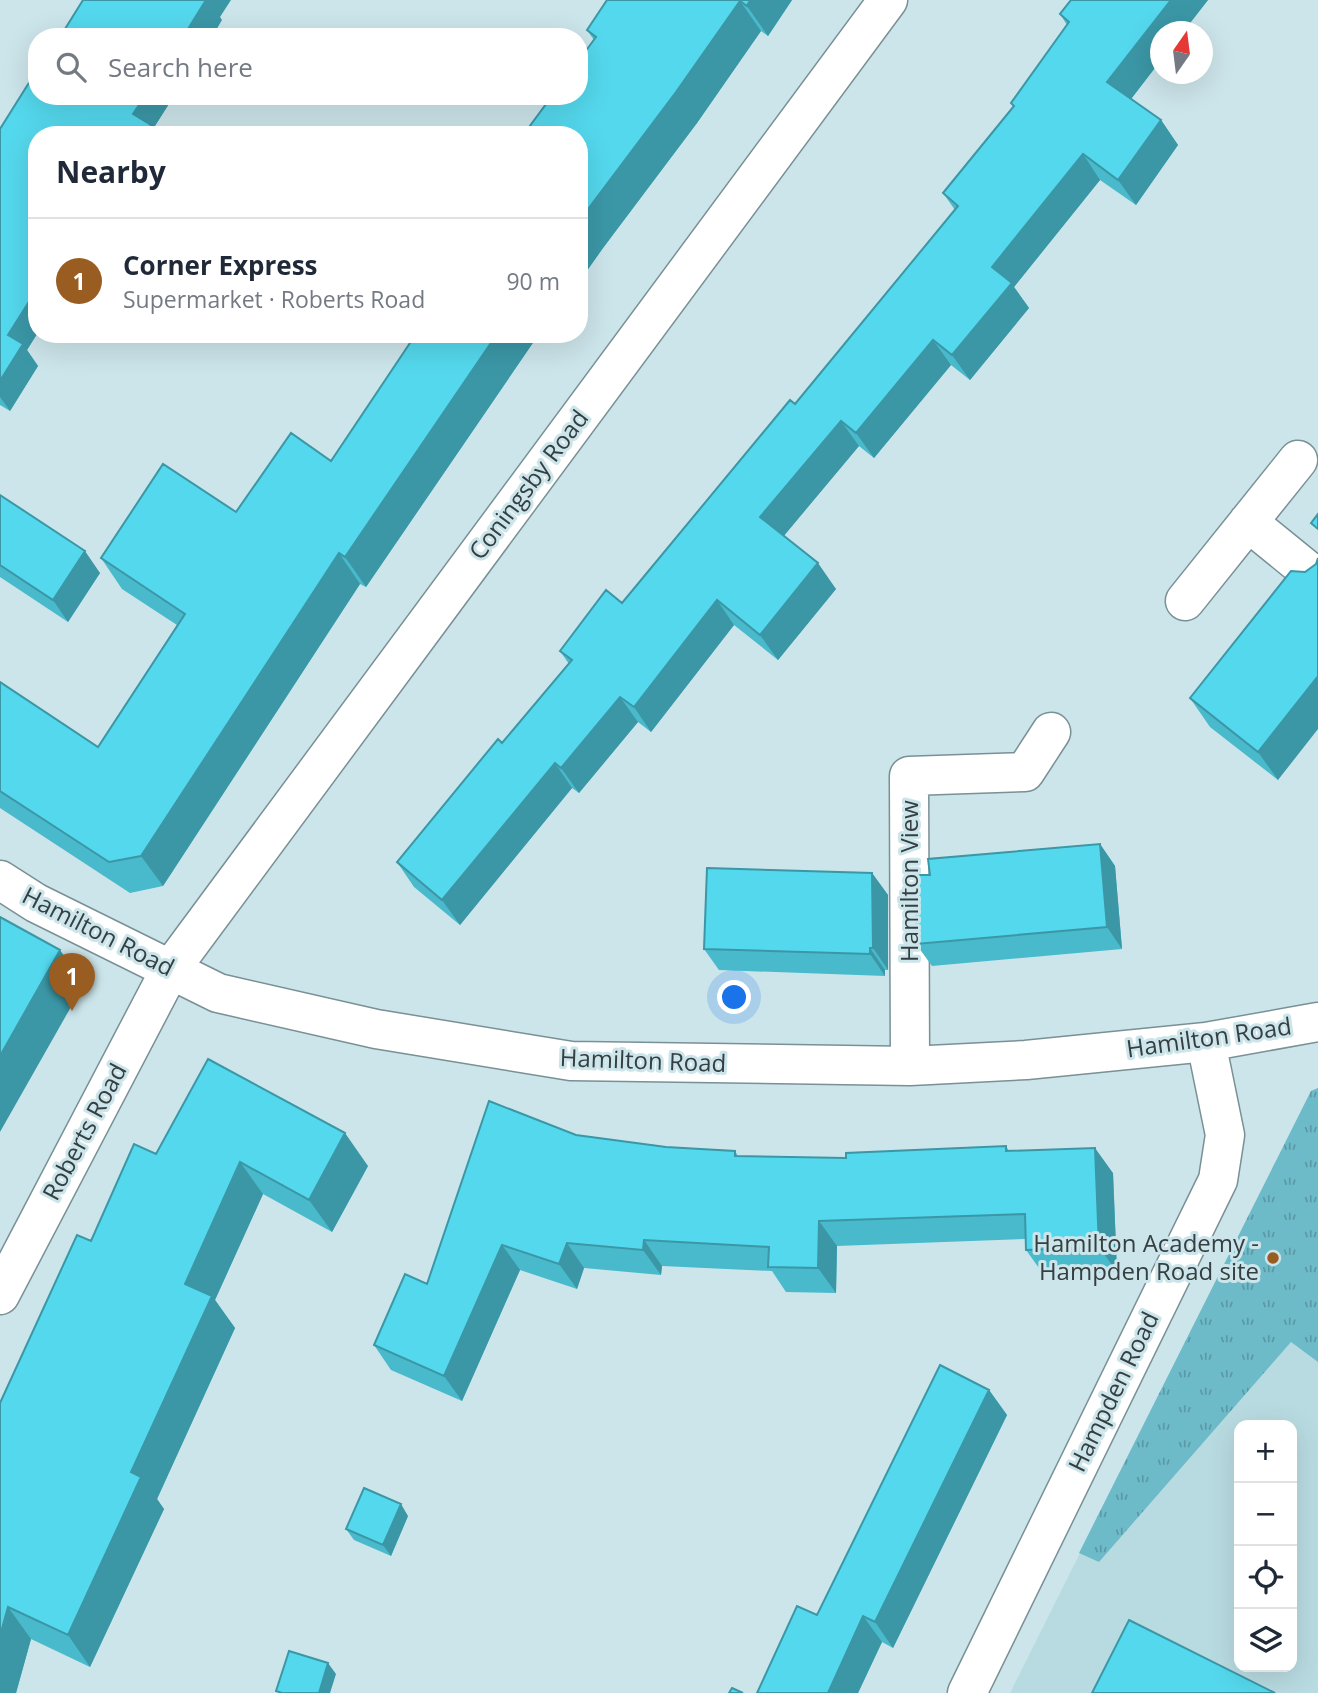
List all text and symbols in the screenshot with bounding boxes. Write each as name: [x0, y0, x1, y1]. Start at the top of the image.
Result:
north arrow: [1150, 21, 1213, 84]
search box: [28, 28, 588, 105]
icon: search: [52, 48, 90, 86]
text: Search here: [108, 49, 253, 85]
text: Nearby: [56, 151, 166, 192]
text: Corner Express: [123, 247, 318, 283]
text: 1: [72, 265, 86, 297]
text: 90 m: [506, 265, 560, 297]
text: Supermarket · Roberts Road: [123, 283, 425, 315]
street label: Coningsby Road: [461, 402, 595, 566]
street label: Hamilton View: [892, 800, 925, 962]
street label: Hamilton Road: [17, 878, 180, 983]
pin: 1: [49, 953, 95, 1011]
your location: [717, 980, 751, 1014]
street label: Hamilton Road: [1124, 1009, 1294, 1064]
street label: Hamilton Road: [559, 1040, 727, 1079]
street label: Roberts Road: [34, 1057, 134, 1206]
place label: Hamilton Academy - Hampden Road site: [1033, 1226, 1259, 1287]
marker: Hamilton Academy - Hampden Road site: [1265, 1250, 1281, 1266]
street label: Hampden Road: [1060, 1306, 1166, 1477]
map controls: [1234, 1420, 1297, 1672]
button: +: [1234, 1420, 1297, 1483]
button: −: [1234, 1483, 1297, 1546]
button: locate: [1234, 1546, 1297, 1609]
button: layers: [1234, 1609, 1297, 1672]

